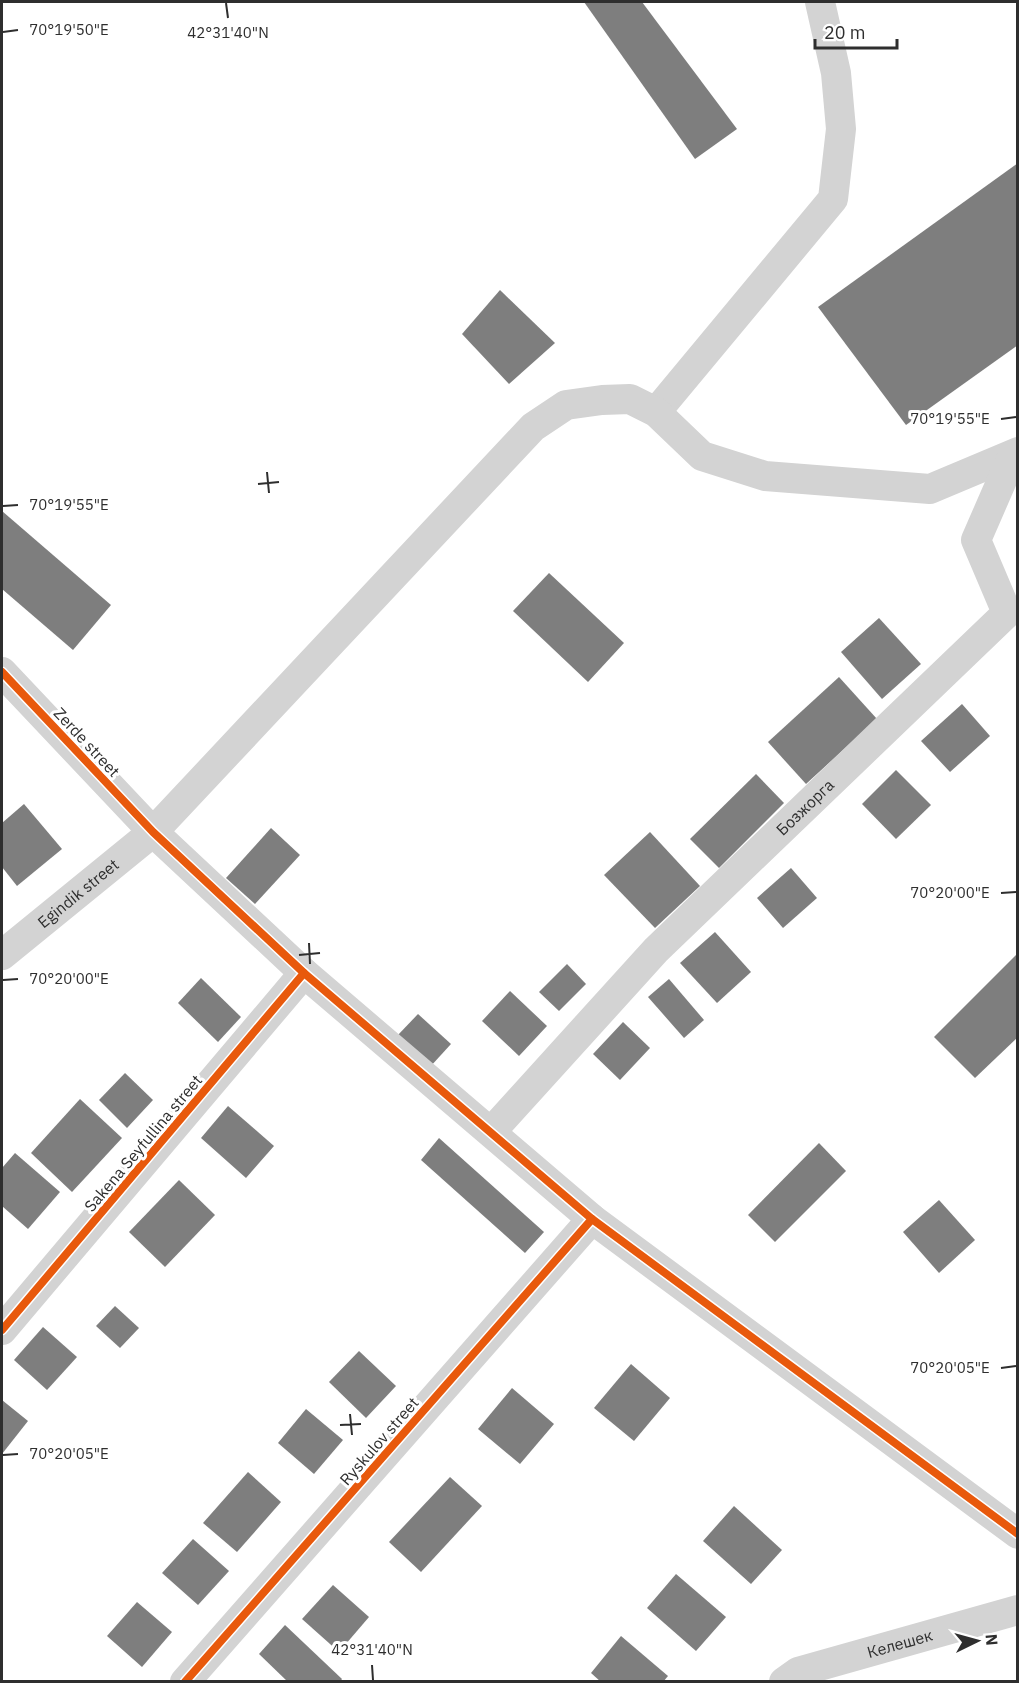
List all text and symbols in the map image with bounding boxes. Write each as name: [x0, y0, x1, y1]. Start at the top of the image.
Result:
scale bar: [815, 12, 898, 50]
text: 70°19'50"E: [29, 20, 109, 39]
text: 20 m: [824, 21, 866, 44]
text: 42°31'40"N: [187, 23, 269, 42]
text: 70°19'55"E: [910, 409, 990, 428]
text: 70°19'55"E: [29, 495, 109, 514]
street label: Zerde street: [50, 703, 124, 781]
street label: Бозжорга: [772, 774, 838, 839]
street label: Egindik street: [33, 854, 123, 932]
text: 70°20'00"E: [910, 883, 990, 902]
text: 70°20'00"E: [29, 969, 109, 988]
street label: Sakena Seyfullina street: [80, 1070, 206, 1216]
text: 70°20'05"E: [910, 1358, 990, 1377]
street label: Ryskulov street: [335, 1393, 423, 1489]
text: 70°20'05"E: [29, 1444, 109, 1463]
north arrow: [947, 1611, 1007, 1671]
street label: Келешек: [865, 1625, 935, 1662]
text: N: [981, 1633, 1002, 1646]
text: 42°31'40"N: [331, 1640, 413, 1659]

